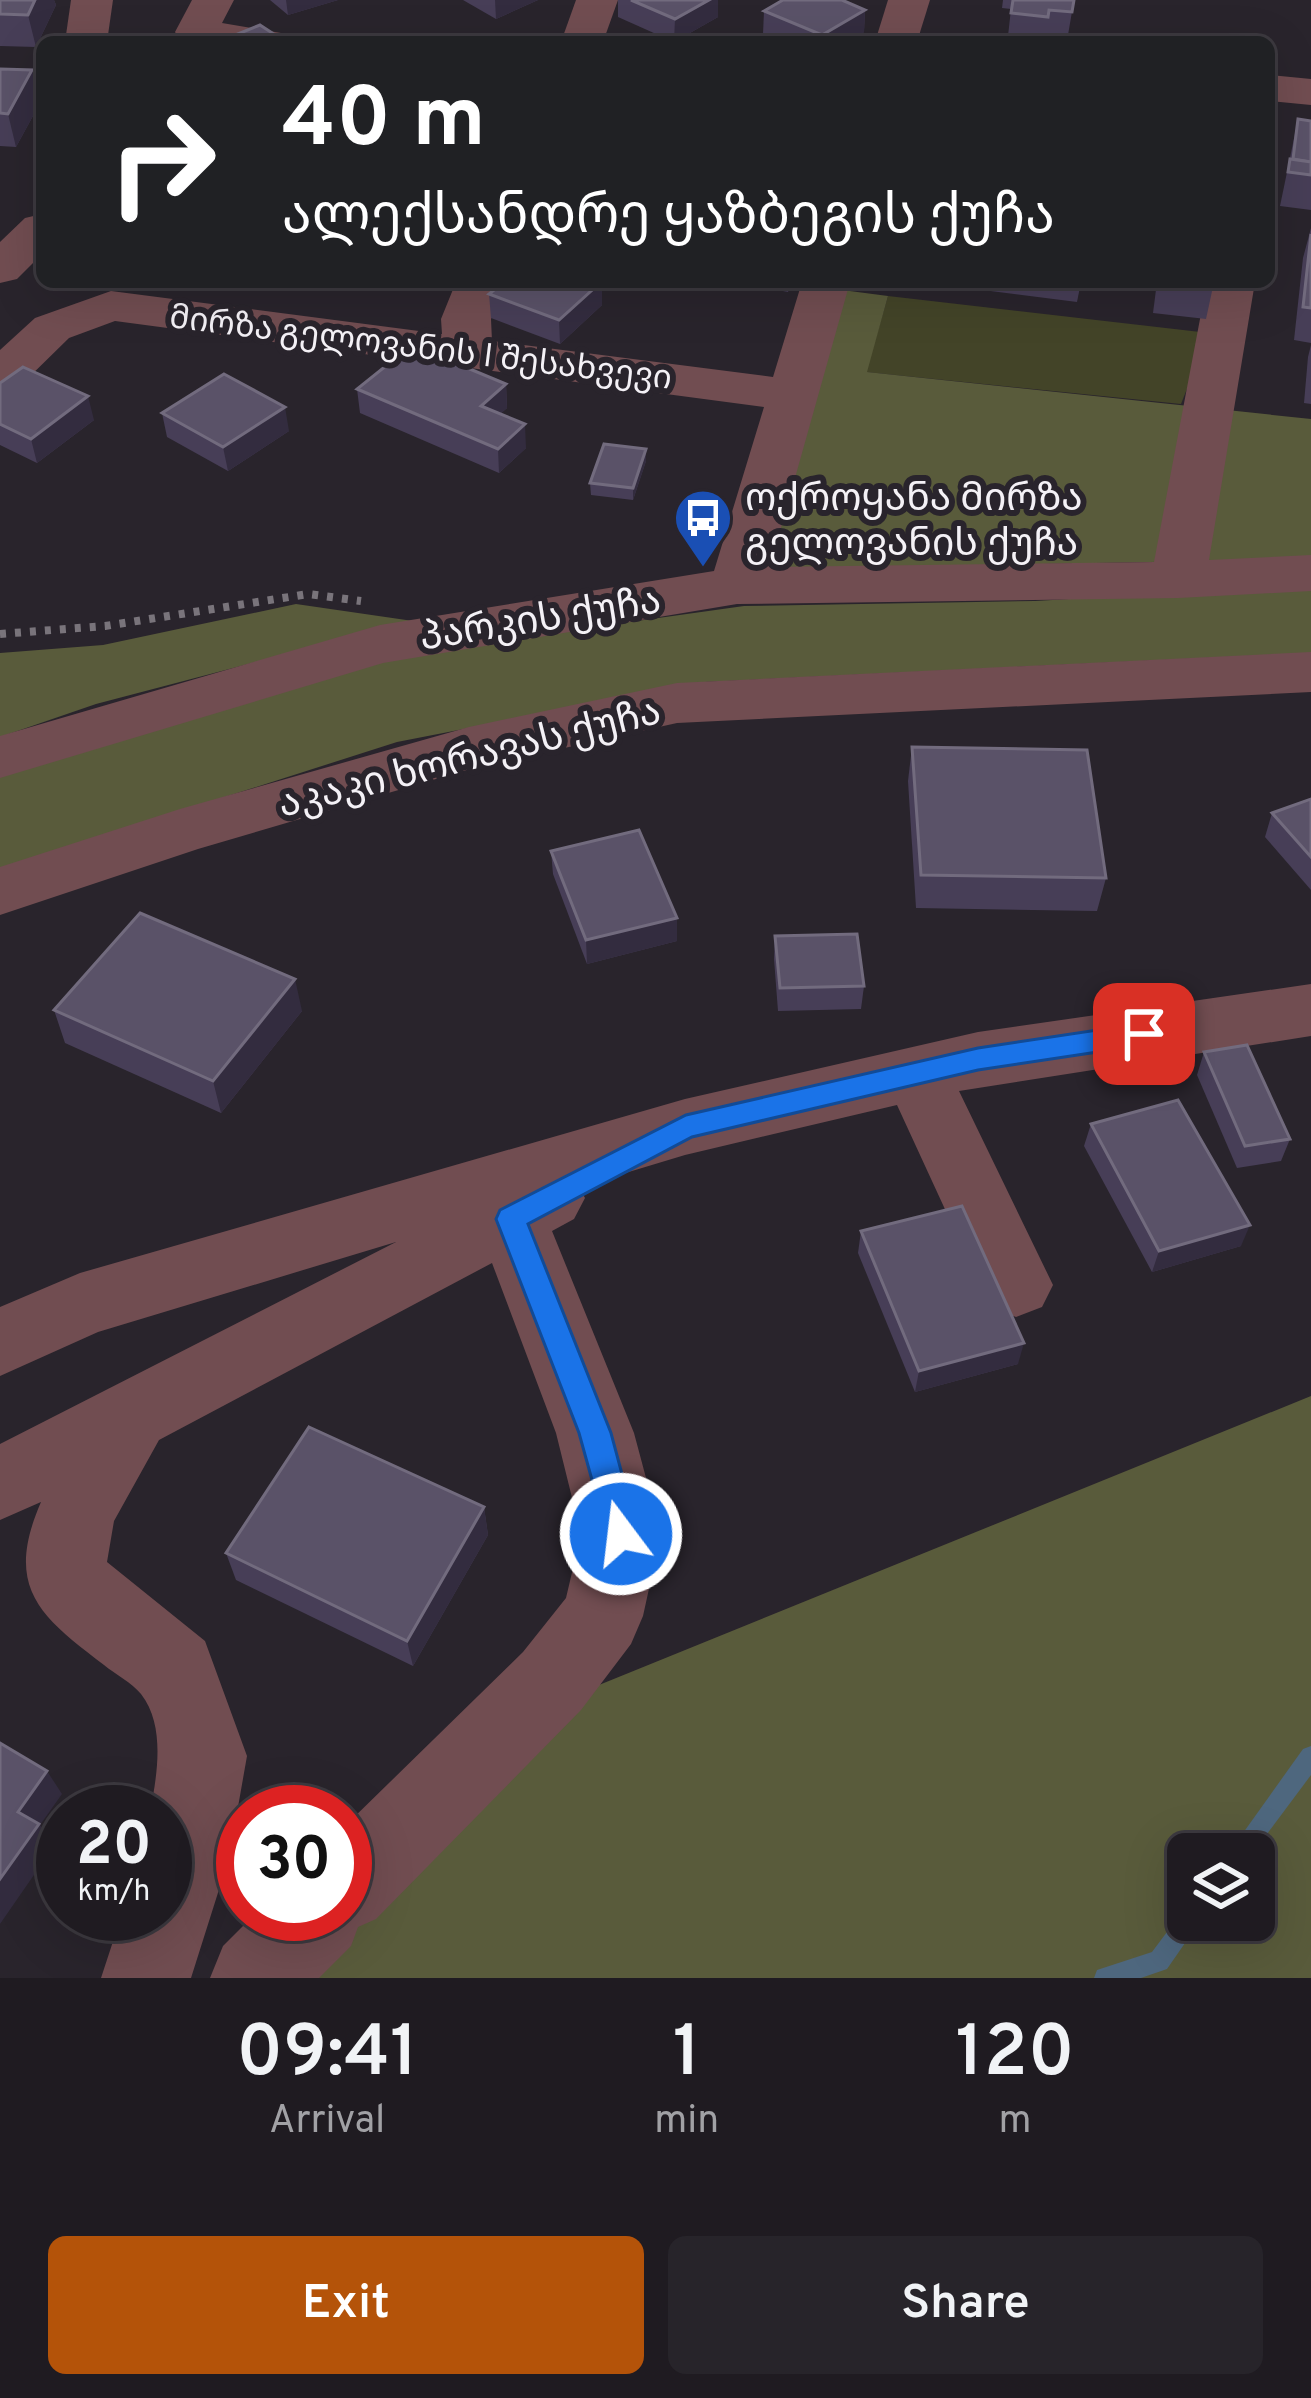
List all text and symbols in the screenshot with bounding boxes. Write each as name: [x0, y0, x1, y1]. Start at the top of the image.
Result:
text: 40 m: [282, 70, 486, 176]
icon: right: [84, 84, 240, 240]
text: ალექსანდრე ყაზბეგის ქუჩა: [282, 184, 1055, 253]
street label: მირზა გელოვანის I შესახვევი: [167, 298, 674, 402]
place label: ოქროყანა მირზა გელოვანის ქუჩა: [745, 476, 1083, 570]
bus stop icon: ოქროყანა მირზა გელოვანის ქუჩა: [672, 487, 734, 569]
street label: პარკის ქუჩა: [417, 578, 665, 665]
street label: აკაკი ხორავას ქუჩა: [274, 689, 666, 832]
pin: [1093, 983, 1195, 1085]
icon: arrive: [1111, 1001, 1177, 1067]
position arrow: [558, 1471, 684, 1597]
speed limit sign: 30: [216, 1785, 372, 1941]
text: 20: [76, 1810, 152, 1886]
map controls: [1167, 1833, 1275, 1941]
button: layers: [1167, 1833, 1275, 1941]
text: km/h: [78, 1874, 150, 1911]
text: 09:41: [236, 2010, 418, 2102]
text: 1: [673, 2010, 701, 2102]
text: 120: [956, 2010, 1075, 2102]
text: Arrival: [269, 2098, 385, 2147]
text: min: [654, 2098, 719, 2147]
text: m: [999, 2098, 1032, 2147]
button: Exit: [48, 2236, 644, 2374]
button: Share: [668, 2236, 1263, 2374]

